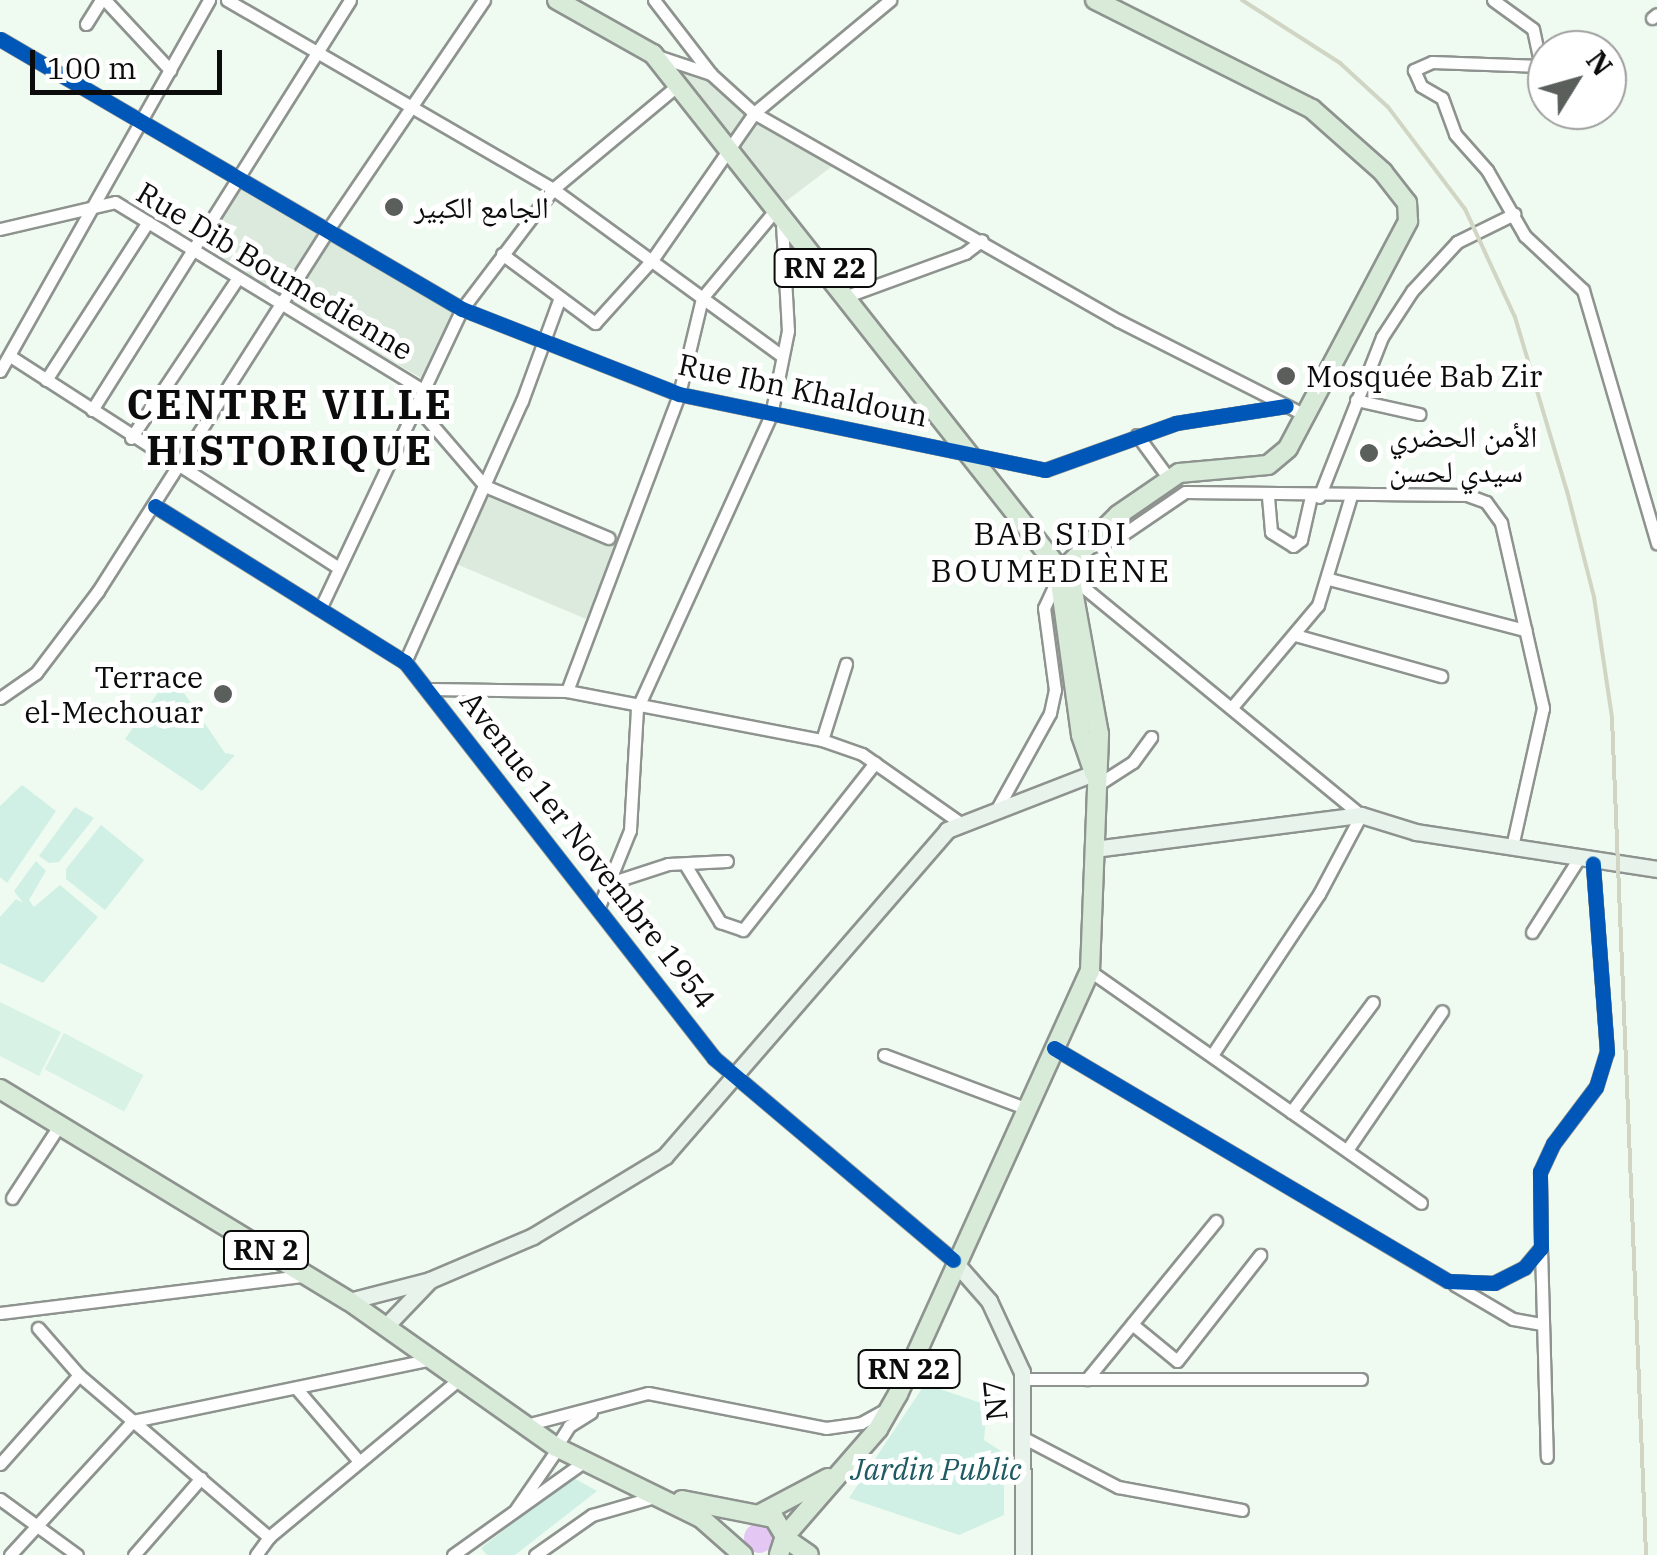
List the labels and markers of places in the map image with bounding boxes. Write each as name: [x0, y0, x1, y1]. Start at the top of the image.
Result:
place label: الجامع الكبير: [414, 189, 549, 225]
marker: الجامع الكبير: [383, 196, 405, 218]
place label: Mosquée Bab Zir: [1306, 358, 1542, 394]
marker: Mosquée Bab Zir: [1275, 365, 1297, 387]
place label: الأمن الحضري سيدي لحسن: [1389, 418, 1537, 488]
marker: الأمن الحضري سيدي لحسن: [1358, 442, 1380, 464]
place label: Terrace el-Mechouar: [25, 659, 203, 730]
marker: Terrace el-Mechouar: [212, 683, 234, 705]

